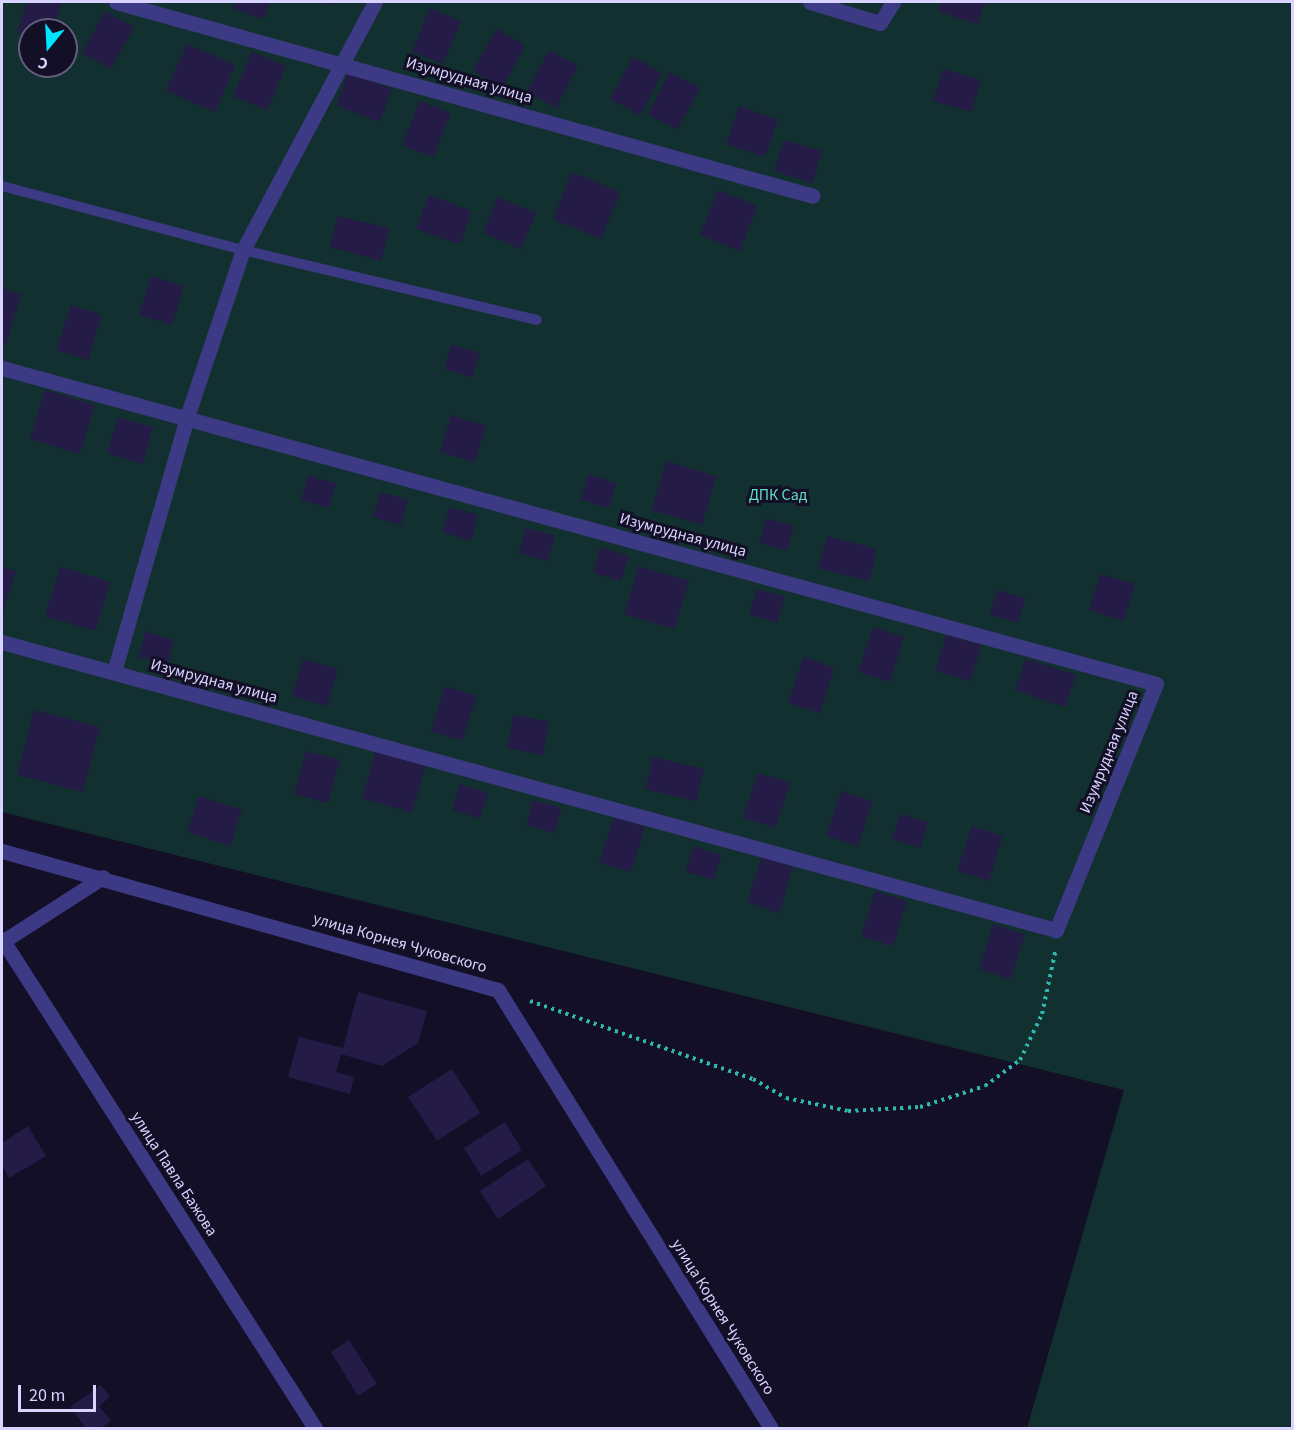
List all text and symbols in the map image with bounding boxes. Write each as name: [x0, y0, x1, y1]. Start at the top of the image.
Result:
north arrow: [18, 18, 78, 78]
text: С: [35, 51, 51, 75]
street label: Изумрудная улица: [404, 53, 534, 107]
park label: ДПК Сад: [749, 485, 807, 505]
street label: Изумрудная улица: [617, 509, 749, 561]
street label: Изумрудная улица: [148, 655, 280, 707]
street label: Изумрудная улица: [1076, 688, 1142, 816]
street label: улица Корнея Чуковского: [311, 909, 489, 977]
street label: улица Павла Бажова: [127, 1108, 221, 1240]
street label: улица Корнея Чуковского: [667, 1236, 779, 1398]
scale bar: [21, 1373, 99, 1411]
text: 20 m: [29, 1383, 65, 1408]

